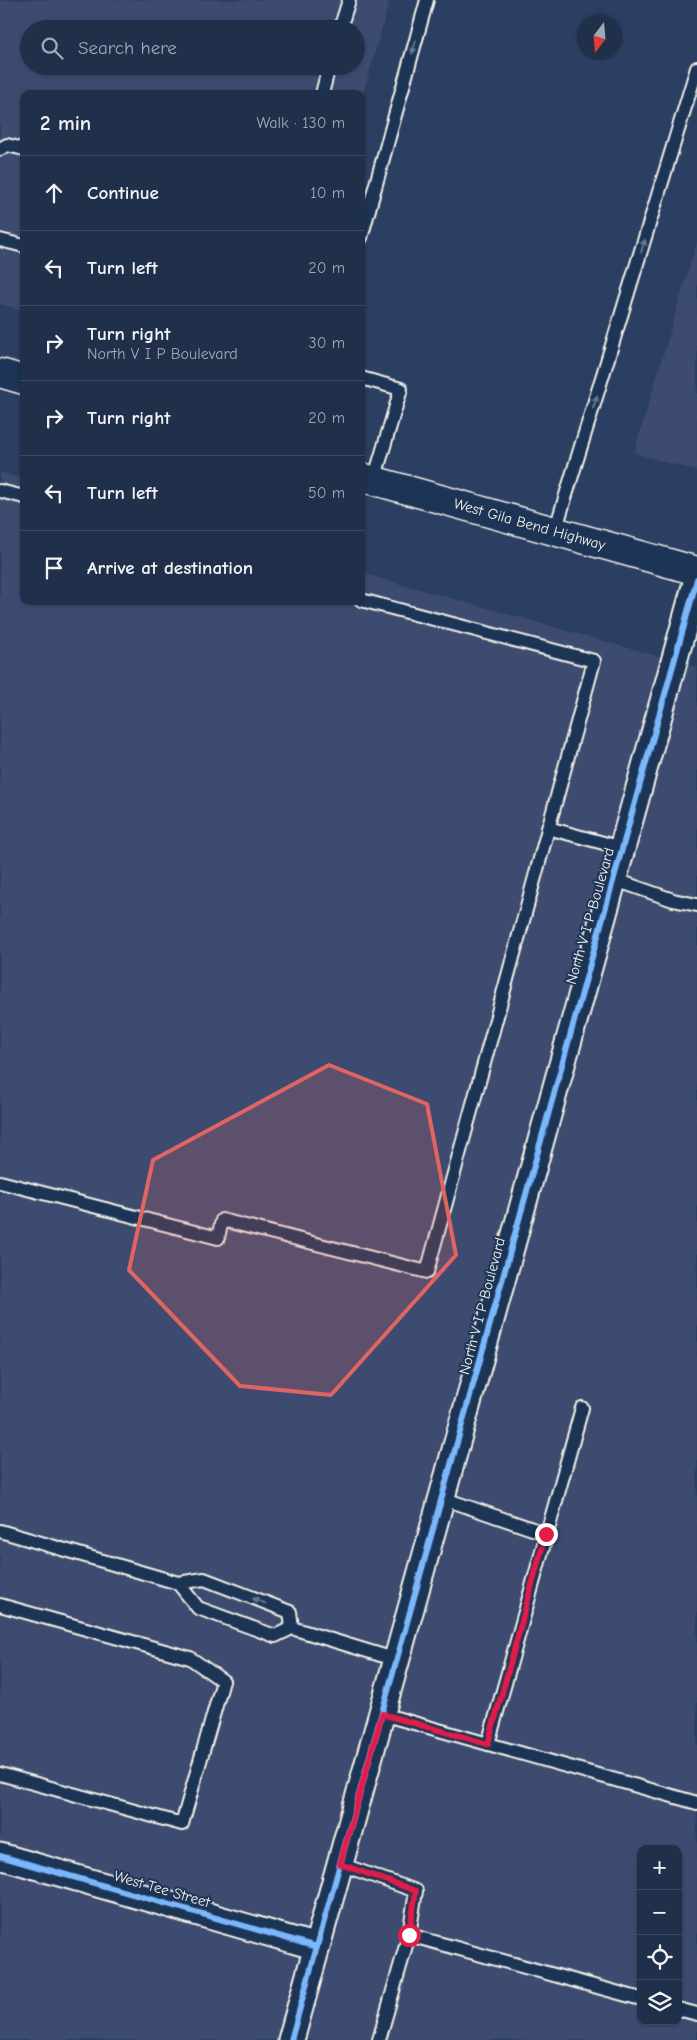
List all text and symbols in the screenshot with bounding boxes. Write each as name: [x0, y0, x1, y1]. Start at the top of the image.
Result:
north arrow: [577, 15, 622, 60]
search box: [20, 20, 365, 75]
icon: search: [38, 34, 66, 62]
text: Search here: [78, 37, 177, 59]
one-way arrow: [410, 40, 418, 55]
text: 2 min: [40, 111, 91, 135]
text: Walk · 130 m: [256, 114, 345, 132]
icon: ahead: [40, 179, 68, 207]
text: Continue: [87, 182, 159, 204]
text: 10 m: [310, 184, 345, 202]
one-way arrow: [639, 238, 647, 253]
icon: left: [40, 254, 68, 282]
text: Turn left: [87, 257, 158, 279]
text: 20 m: [308, 259, 345, 277]
text: Turn right: [87, 323, 171, 345]
icon: right: [40, 329, 68, 357]
text: 30 m: [309, 334, 345, 352]
text: North V I P Boulevard: [87, 345, 238, 363]
one-way arrow: [592, 394, 600, 409]
icon: right: [40, 404, 68, 432]
text: Turn right: [87, 407, 171, 429]
text: 20 m: [308, 409, 345, 427]
icon: left: [40, 479, 68, 507]
text: Turn left: [87, 482, 158, 504]
text: 50 m: [308, 484, 345, 502]
street label: West Gila Bend Highway: [452, 494, 608, 554]
icon: arrive: [40, 554, 68, 582]
text: Arrive at destination: [87, 557, 253, 579]
street label: North V I P Boulevard: [562, 846, 618, 986]
street label: North V I P Boulevard: [455, 1235, 509, 1377]
route end: [535, 1523, 558, 1546]
one-way arrow: [252, 1597, 267, 1604]
map controls: [637, 1845, 682, 2025]
button: +: [637, 1845, 682, 1890]
street label: West Tee Street: [112, 1867, 213, 1912]
button: −: [637, 1890, 682, 1935]
route start: [398, 1924, 421, 1947]
button: locate: [637, 1935, 682, 1980]
button: layers: [637, 1980, 682, 2025]

